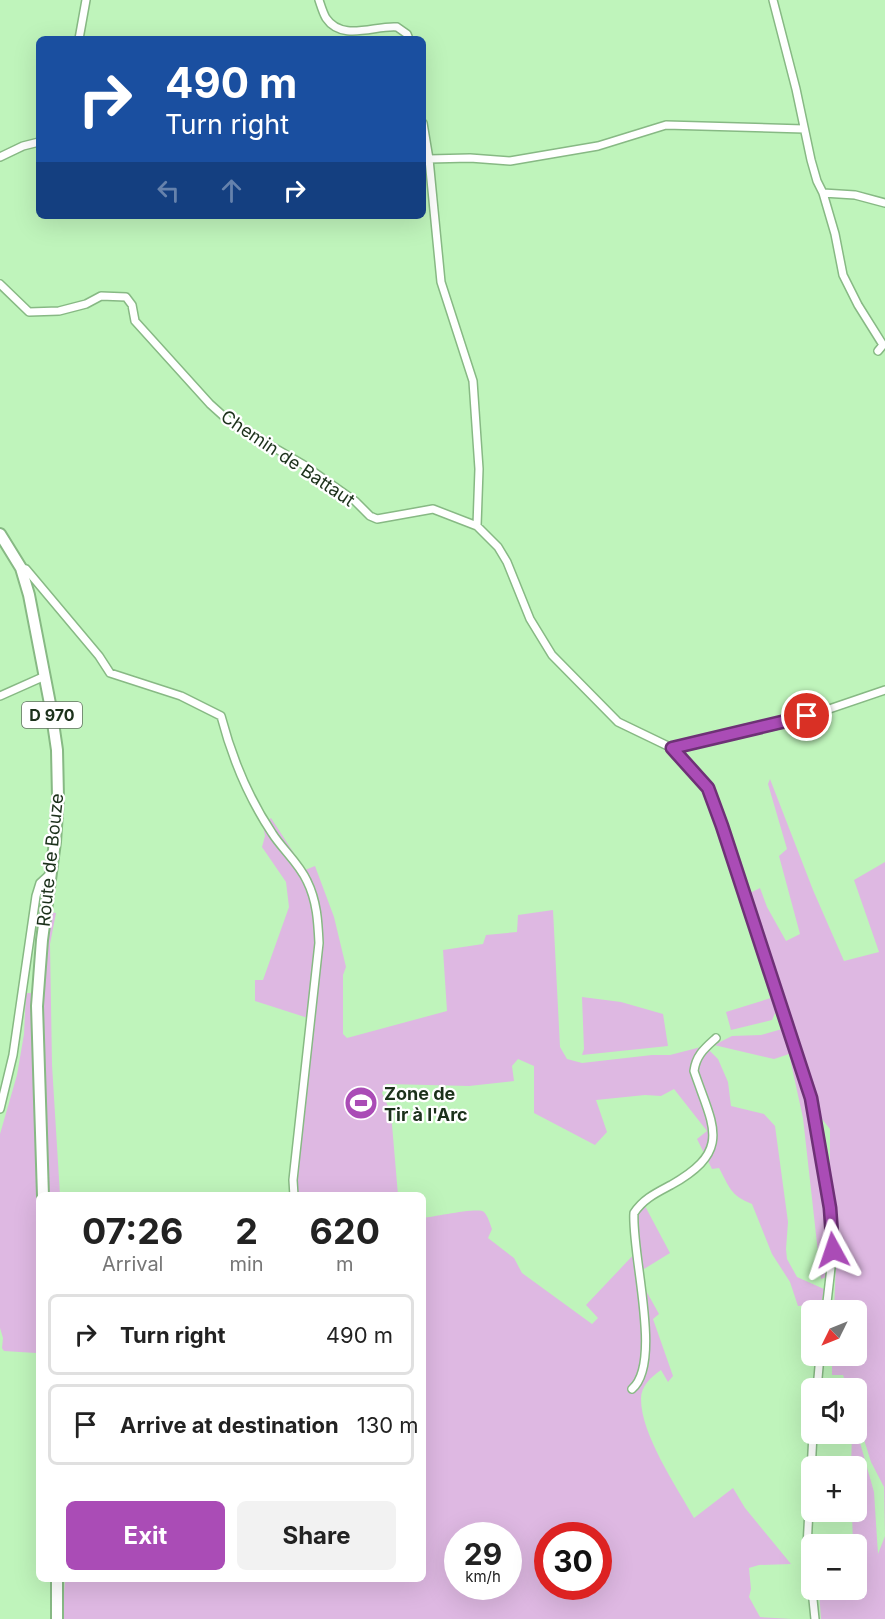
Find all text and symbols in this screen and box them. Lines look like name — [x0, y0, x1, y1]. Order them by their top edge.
text: 490 m — [165, 57, 297, 108]
icon: right — [66, 60, 144, 138]
text: Turn right — [165, 108, 289, 141]
icon: left — [152, 174, 185, 207]
icon: ahead — [215, 174, 248, 207]
icon: right — [278, 174, 311, 207]
street label: Chemin de Battaut — [217, 405, 359, 511]
pin — [781, 690, 832, 741]
icon: arrive — [790, 699, 823, 732]
road number: D 970 — [22, 702, 82, 728]
street label: Route de Bouze — [33, 792, 67, 928]
place label: Zone de Tir à l'Arc — [384, 1083, 468, 1125]
sports icon: Zone de Tir à l'Arc — [343, 1085, 379, 1121]
text: 07:26 — [82, 1209, 183, 1253]
text: 2 — [235, 1209, 258, 1253]
text: 620 — [310, 1209, 380, 1253]
position arrow — [801, 1218, 865, 1282]
text: Arrival — [102, 1252, 163, 1276]
text: min — [229, 1252, 264, 1276]
text: m — [336, 1252, 354, 1276]
north arrow — [801, 1300, 867, 1366]
map controls — [801, 1300, 867, 1600]
icon: right — [69, 1318, 102, 1351]
text: Turn right — [120, 1322, 226, 1348]
text: 490 m — [326, 1322, 393, 1348]
button: sound — [801, 1378, 867, 1444]
icon: arrive — [69, 1408, 102, 1441]
text: Arrive at destination — [120, 1412, 339, 1438]
text: 130 m — [357, 1412, 419, 1438]
button: + — [801, 1456, 867, 1522]
button: Exit — [66, 1501, 225, 1570]
button: Share — [237, 1501, 396, 1570]
speed limit sign: 30 — [534, 1522, 612, 1600]
button: − — [801, 1534, 867, 1600]
text: 29 — [464, 1536, 502, 1572]
text: km/h — [465, 1567, 501, 1586]

